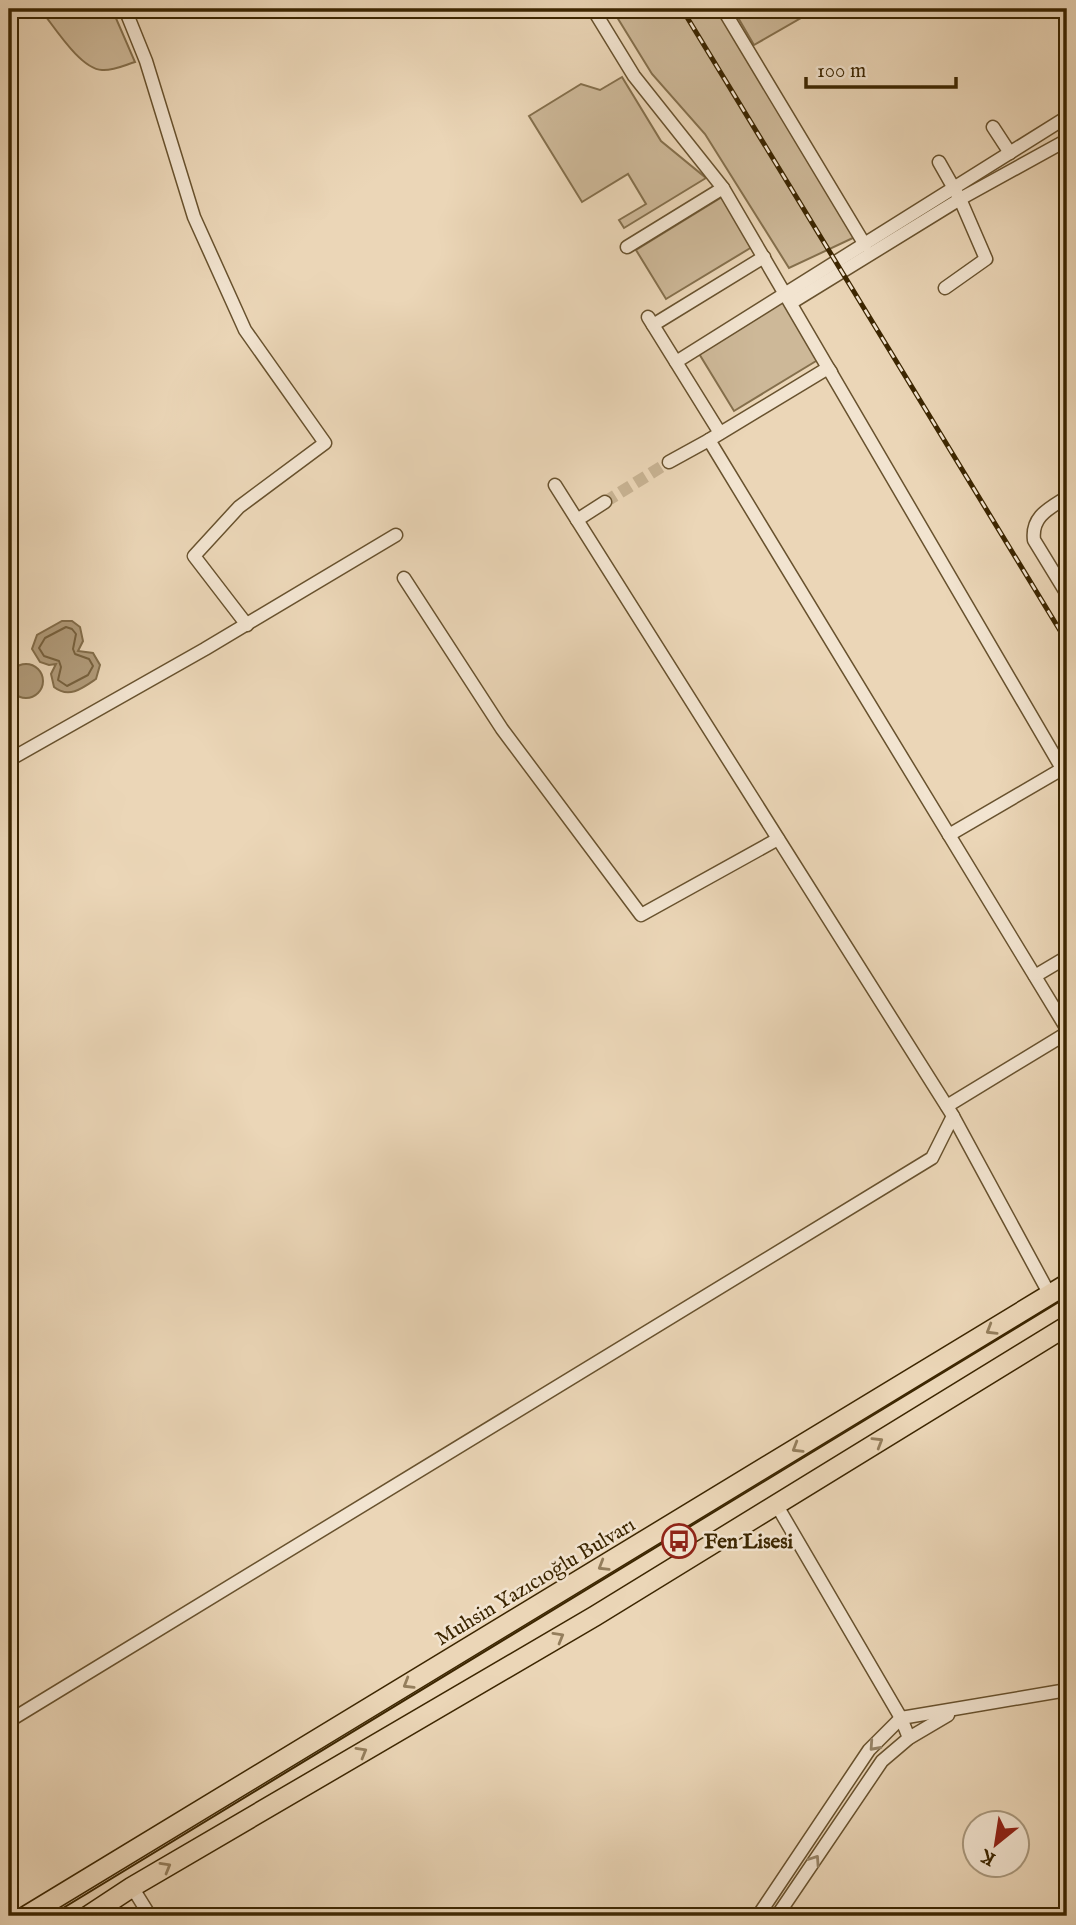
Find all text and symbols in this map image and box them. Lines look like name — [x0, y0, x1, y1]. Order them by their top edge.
scale bar — [806, 46, 957, 90]
text: 100 m — [817, 58, 866, 85]
one-way arrow — [986, 1322, 999, 1335]
one-way arrow — [871, 1437, 884, 1450]
one-way arrow — [792, 1440, 805, 1453]
street label: Muhsin Yazıcıoğlu Bulvarı — [431, 1512, 641, 1653]
bus stop icon: Fen Lisesi — [660, 1522, 698, 1560]
place label: Fen Lisesi — [704, 1529, 794, 1556]
one-way arrow — [597, 1558, 610, 1571]
one-way arrow — [551, 1632, 564, 1645]
one-way arrow — [403, 1676, 416, 1689]
one-way arrow — [870, 1738, 882, 1751]
one-way arrow — [355, 1747, 368, 1760]
north arrow — [960, 1810, 1030, 1880]
text: K — [975, 1843, 1000, 1871]
one-way arrow — [807, 1855, 819, 1868]
one-way arrow — [159, 1862, 172, 1875]

